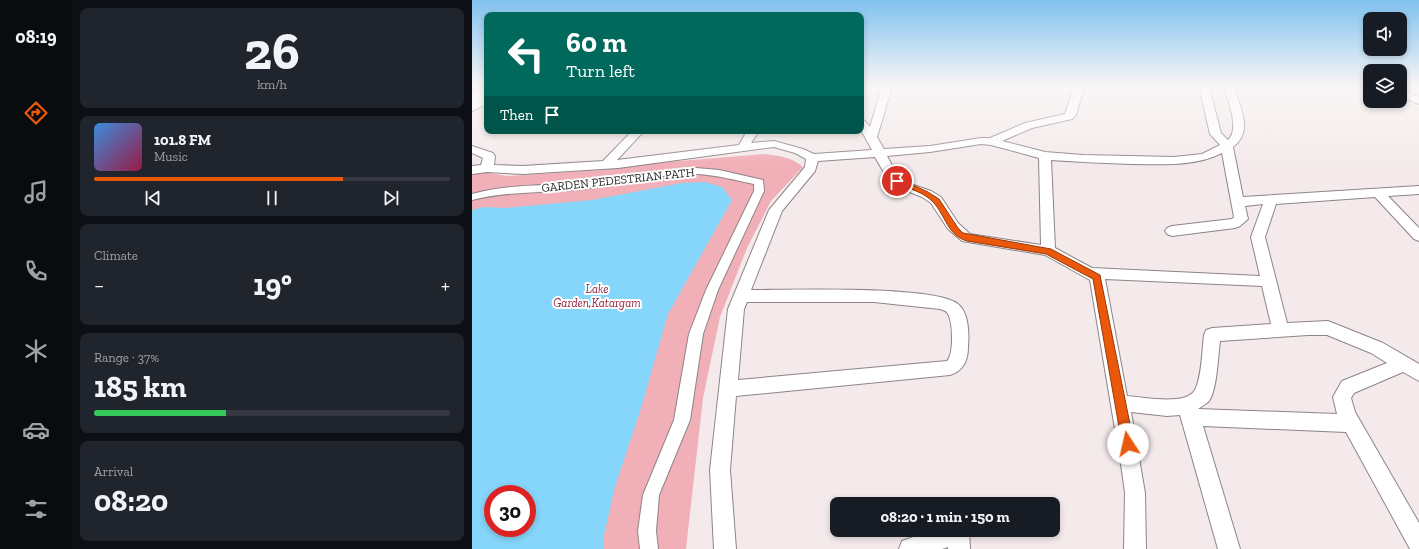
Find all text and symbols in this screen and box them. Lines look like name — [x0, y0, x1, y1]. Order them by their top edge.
map controls — [1363, 12, 1407, 108]
button: sound — [1363, 12, 1407, 56]
text: 26 — [244, 20, 300, 82]
text: 08:19 — [15, 26, 57, 48]
text: 60 m — [566, 26, 627, 59]
icon: left — [500, 28, 552, 80]
text: Turn left — [566, 60, 635, 82]
button: layers — [1363, 64, 1407, 108]
text: km/h — [257, 77, 287, 92]
icon: directions — [22, 99, 50, 127]
icon: arrive — [541, 104, 563, 126]
text: Then — [500, 106, 533, 124]
text: 101.8 FM — [154, 131, 211, 149]
text: Music — [154, 149, 188, 164]
pin — [880, 164, 914, 198]
street label: GARDEN PEDESTRIAN PATH — [541, 165, 695, 195]
icon: arrive — [886, 170, 908, 192]
icon: music — [22, 178, 50, 206]
icon: previous — [142, 187, 164, 209]
icon: pause — [261, 187, 283, 209]
icon: next — [380, 187, 402, 209]
text: Climate — [94, 248, 138, 263]
icon: phone — [22, 257, 50, 285]
text: 19° — [253, 267, 292, 303]
text: − — [94, 272, 104, 299]
text: + — [441, 272, 450, 299]
park label: Lake Garden,Katargam — [553, 282, 641, 310]
icon: climate — [22, 337, 50, 365]
text: Range · 37% — [94, 350, 159, 365]
text: 185 km — [94, 369, 186, 405]
icon: car — [22, 416, 50, 444]
position arrow — [1107, 423, 1149, 465]
text: Arrival — [94, 464, 133, 479]
text: 08:20 — [94, 483, 168, 519]
speed limit sign: 30 — [484, 485, 536, 537]
icon: filters — [22, 495, 50, 523]
text: 08:20 · 1 min · 150 m — [880, 508, 1010, 526]

